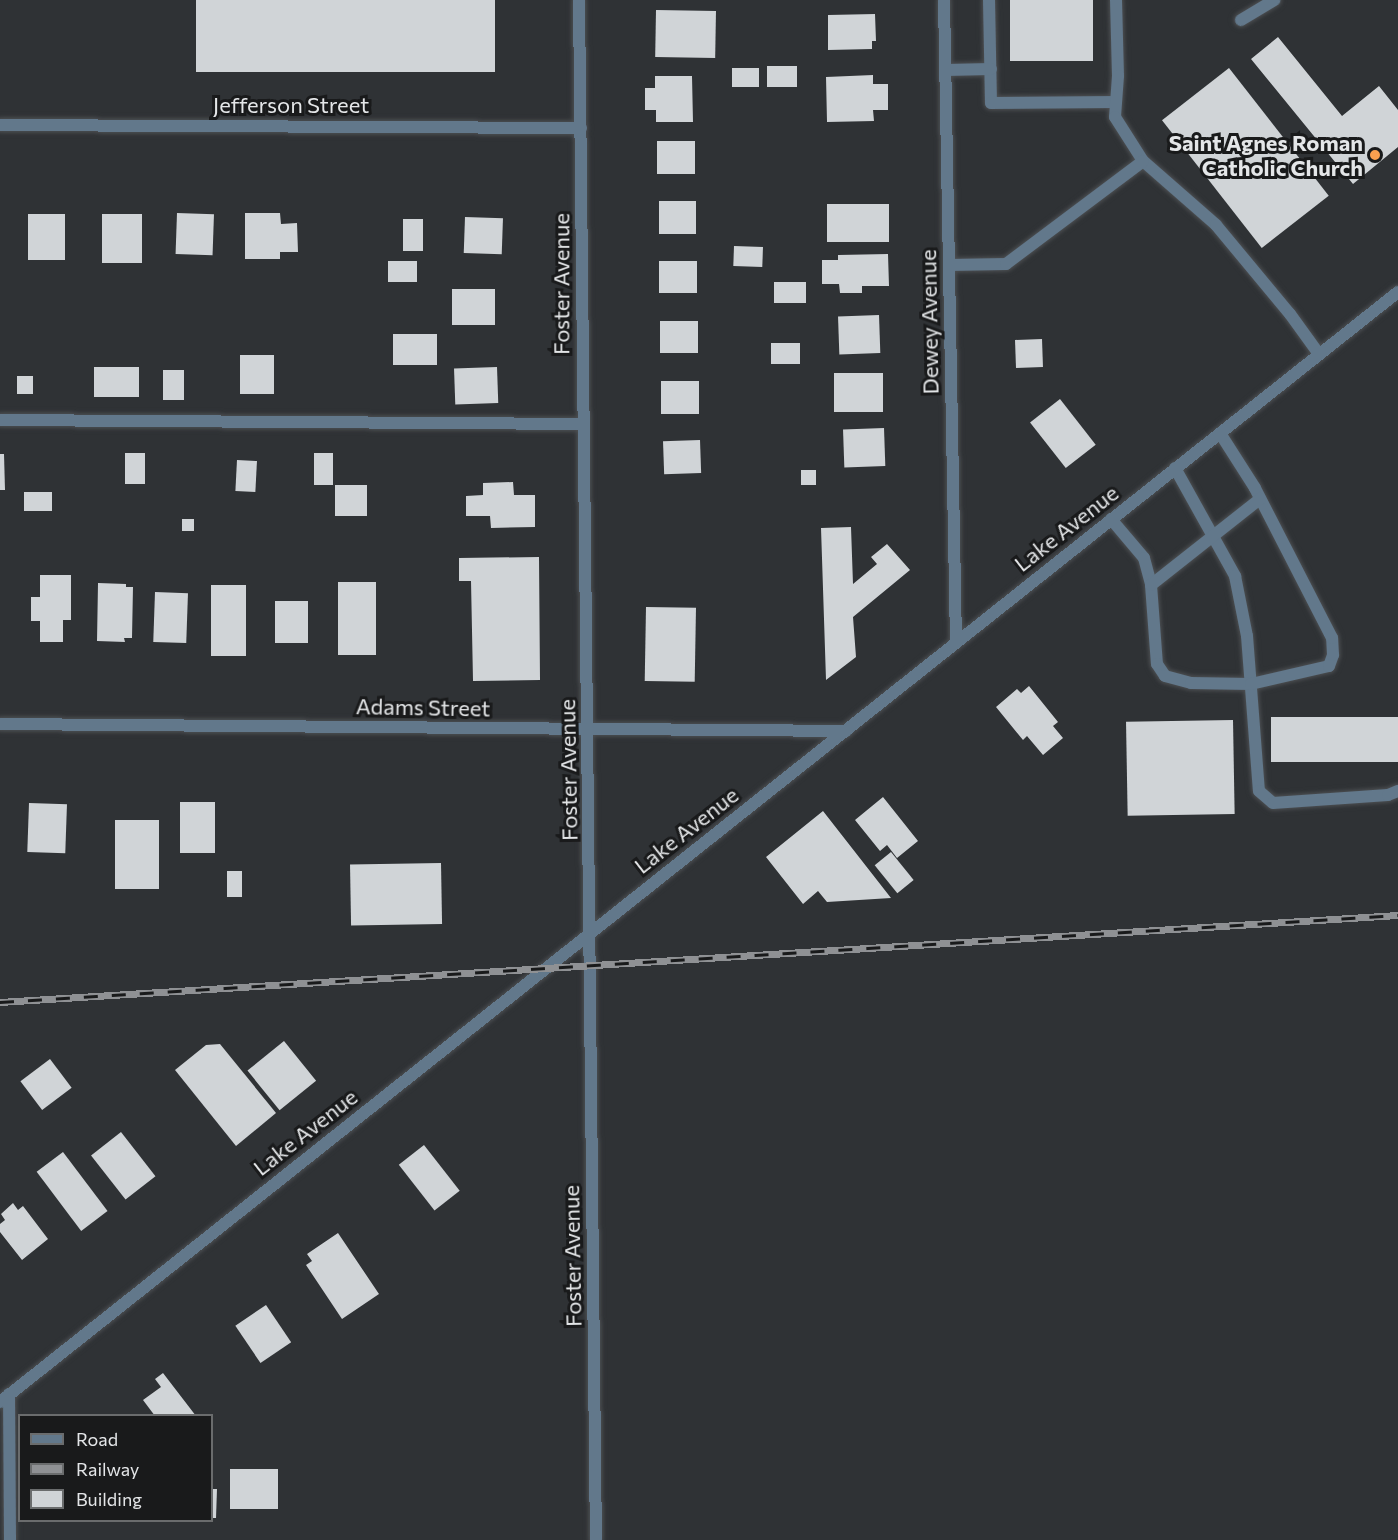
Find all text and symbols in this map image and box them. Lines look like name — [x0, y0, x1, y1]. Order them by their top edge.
street label: Jefferson Street — [213, 92, 369, 118]
place label: Saint Agnes Roman Catholic Church — [1169, 129, 1363, 180]
marker: Saint Agnes Roman Catholic Church — [1368, 148, 1382, 162]
street label: Foster Avenue — [548, 213, 574, 355]
street label: Dewey Avenue — [915, 249, 943, 395]
street label: Lake Avenue — [1009, 479, 1123, 577]
street label: Adams Street — [356, 693, 490, 721]
street label: Foster Avenue — [554, 699, 582, 841]
street label: Lake Avenue — [629, 781, 743, 879]
street label: Lake Avenue — [248, 1083, 362, 1181]
street label: Foster Avenue — [558, 1185, 586, 1327]
legend — [18, 1414, 213, 1522]
text: Road — [76, 1428, 118, 1450]
text: Railway — [76, 1458, 139, 1480]
text: Building — [76, 1488, 142, 1510]

